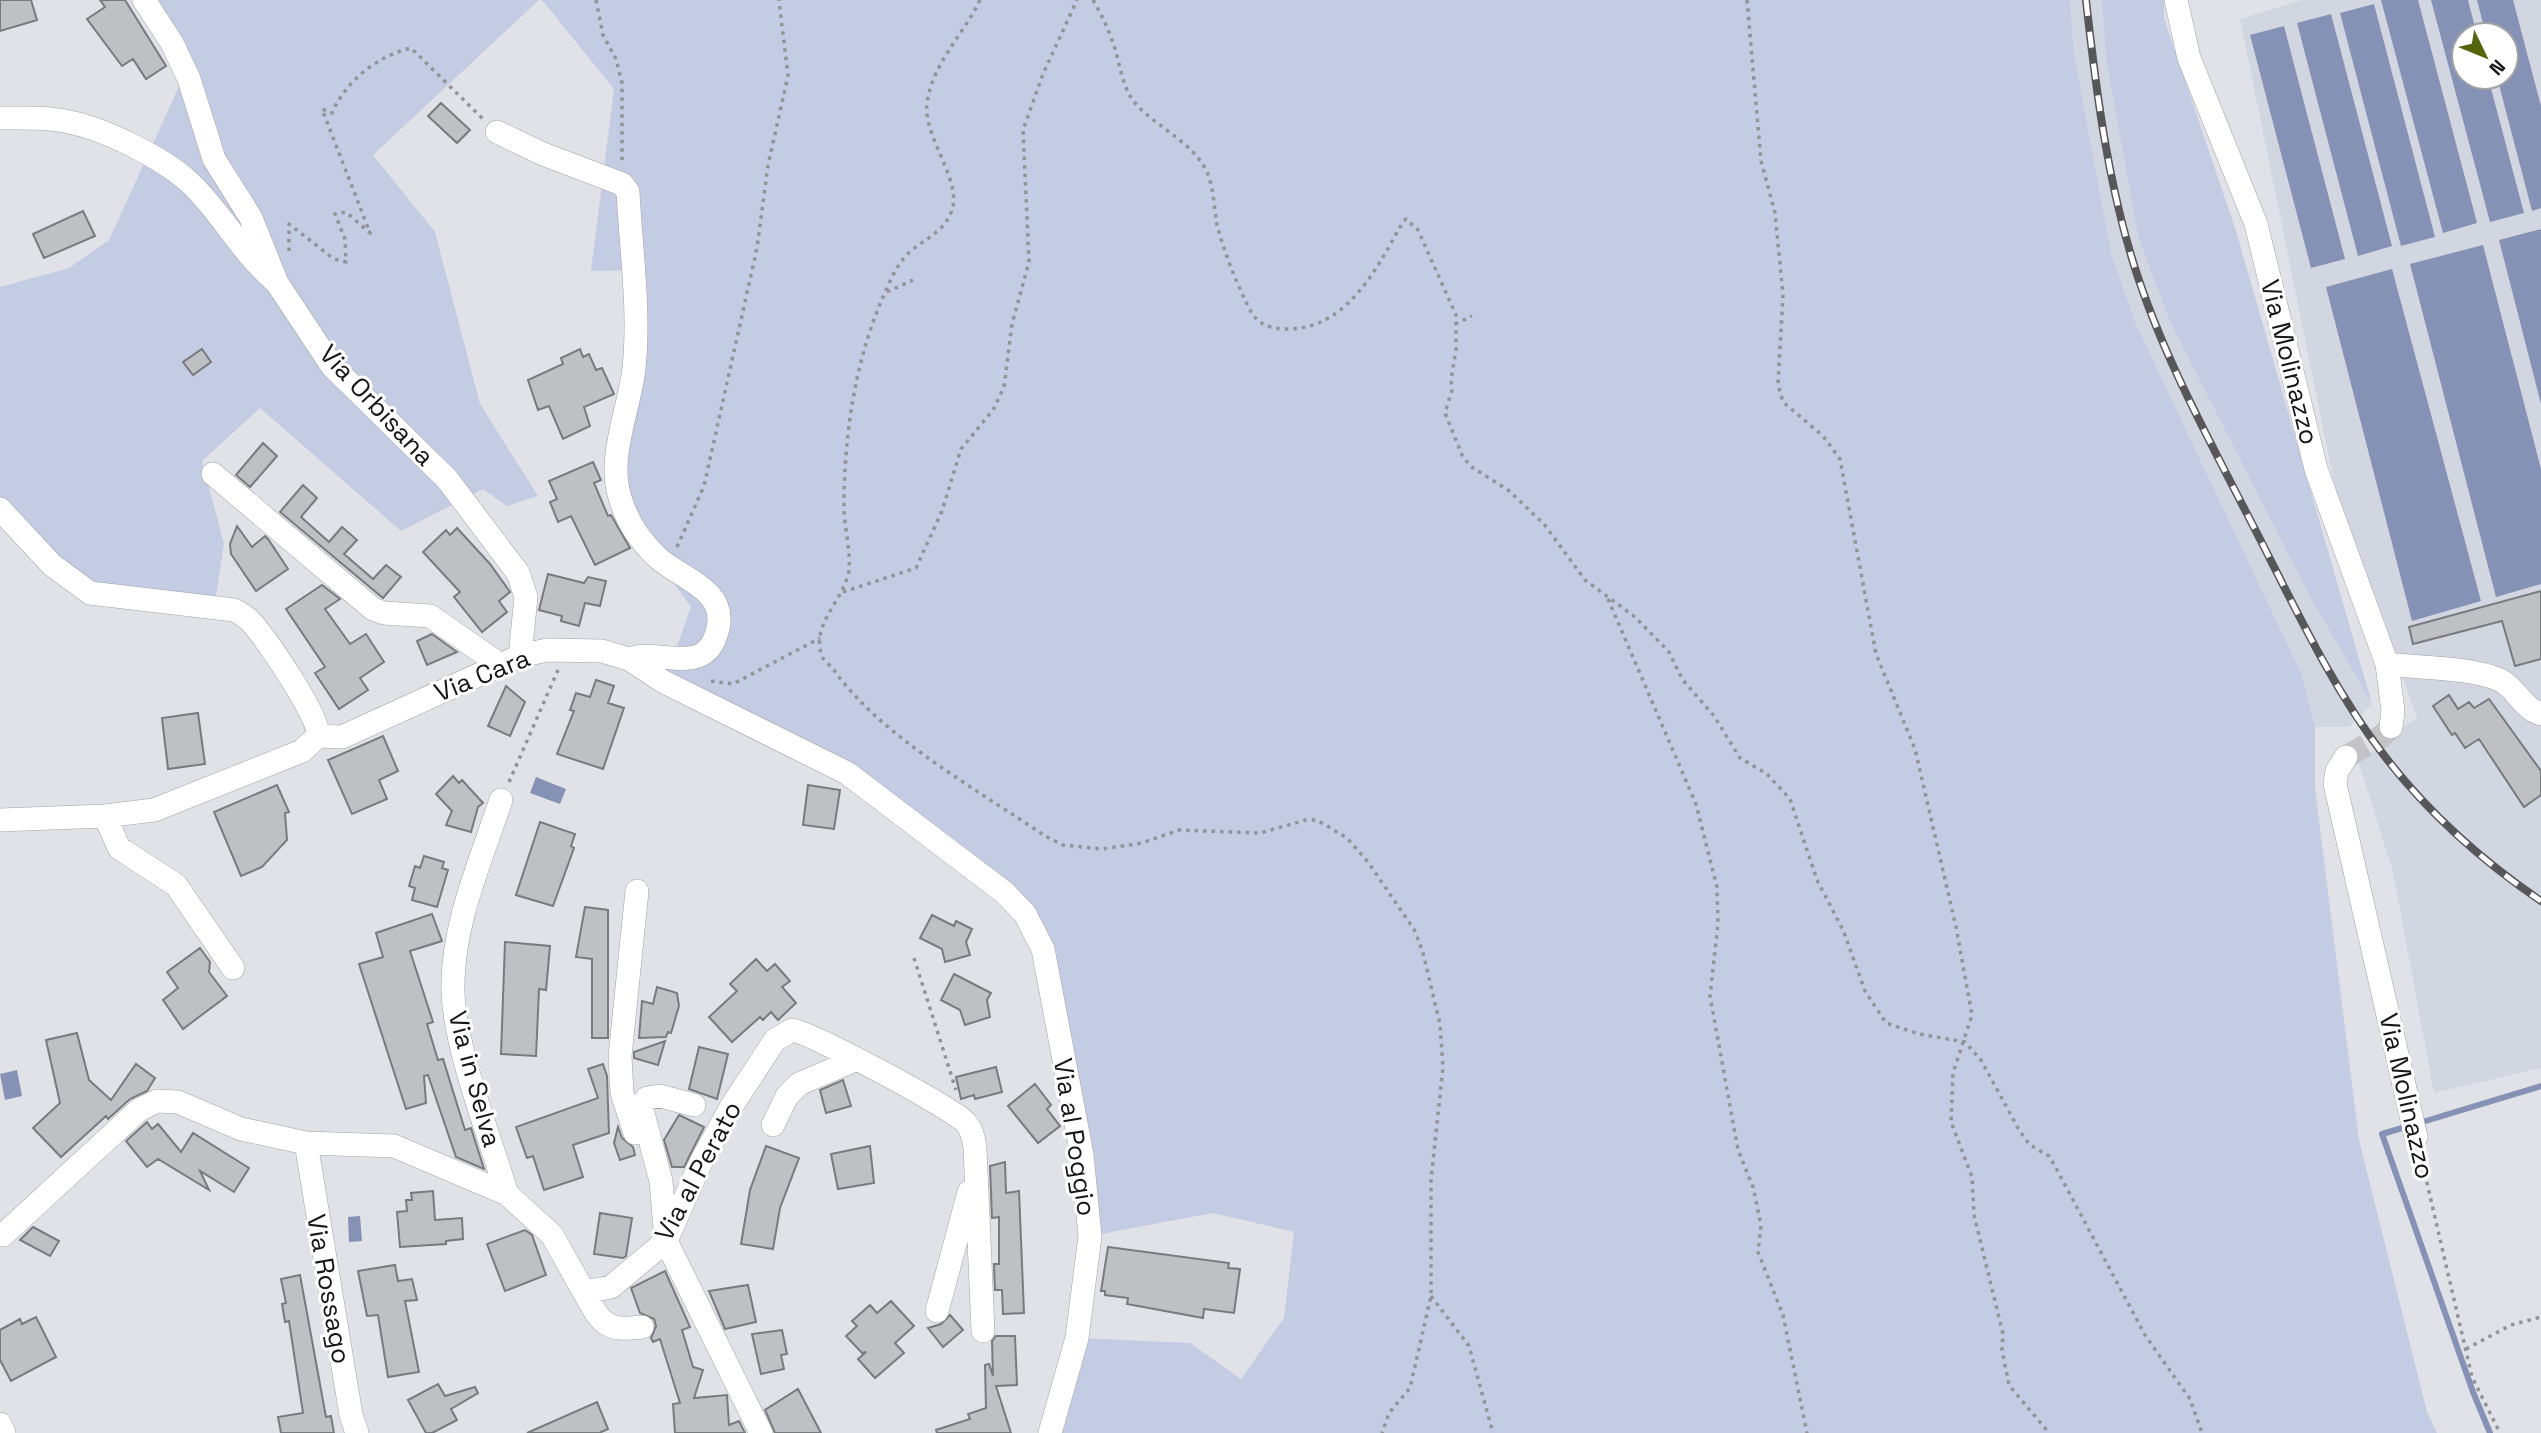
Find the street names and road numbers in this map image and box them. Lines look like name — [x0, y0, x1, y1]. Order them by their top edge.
street label: Via Molinazzo — [2253, 276, 2327, 448]
street label: Via Orbisana — [312, 337, 442, 473]
street label: Via Cara — [429, 640, 535, 710]
street label: Via in Selva — [441, 1007, 509, 1151]
street label: Via Molinazzo — [2371, 1010, 2443, 1182]
street label: Via al Poggio — [1046, 1056, 1104, 1218]
street label: Via al Perato — [647, 1095, 749, 1247]
street label: Via Rossago — [299, 1212, 359, 1366]

